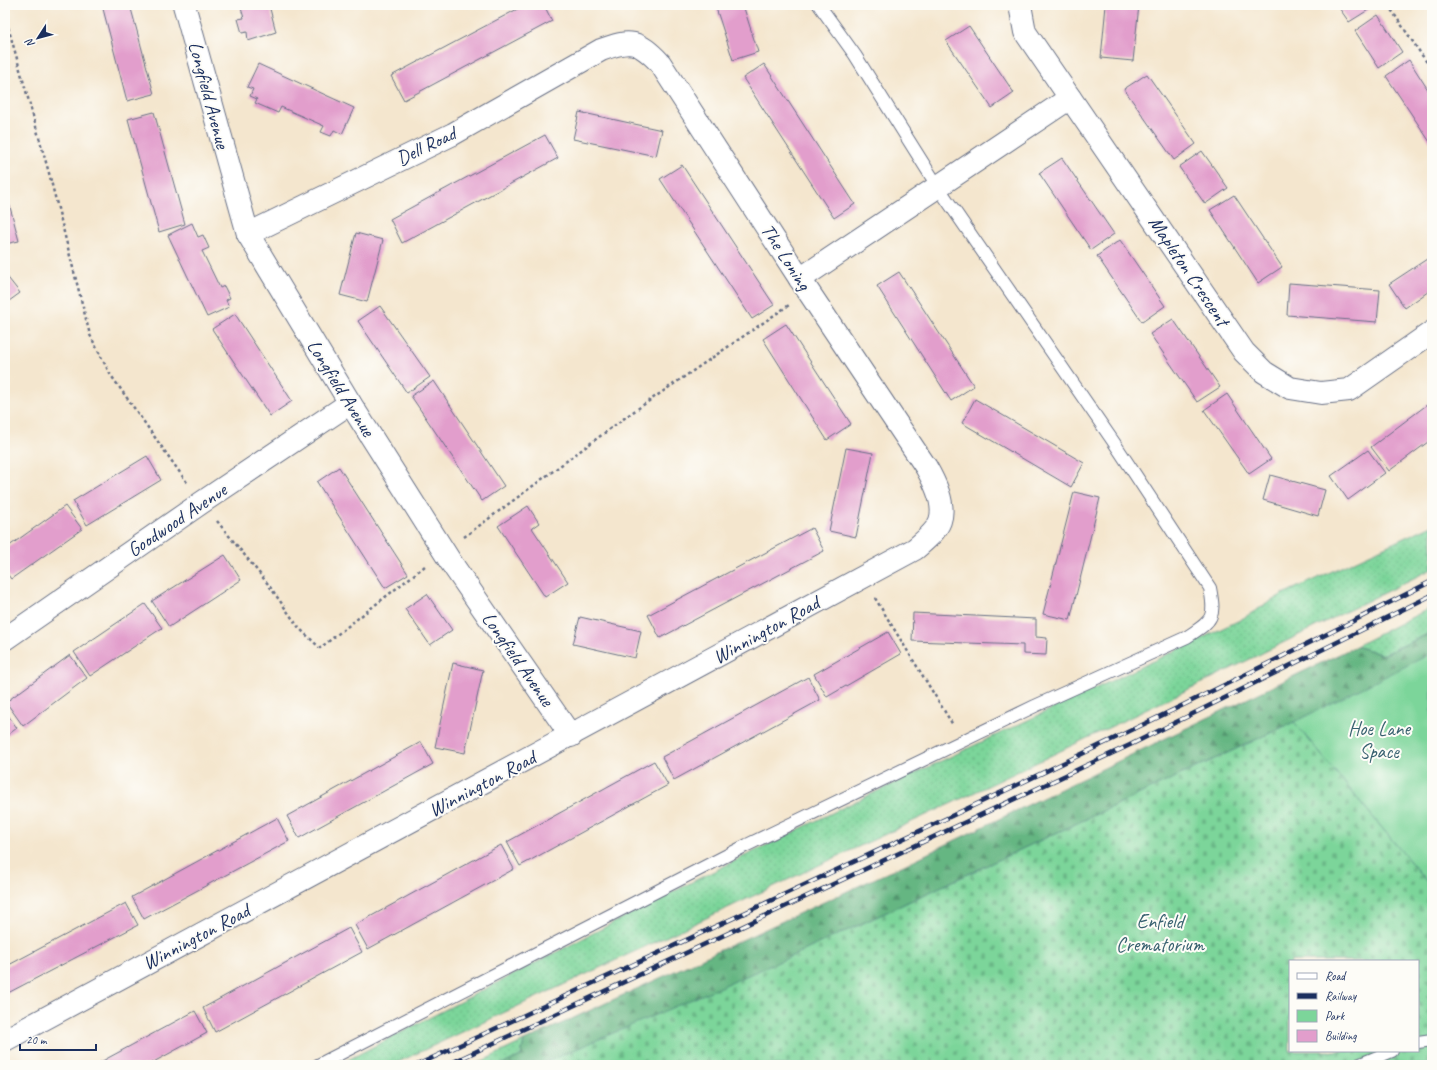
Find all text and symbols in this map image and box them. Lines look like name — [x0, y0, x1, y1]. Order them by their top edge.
north arrow — [18, 18, 58, 58]
text: N — [21, 35, 38, 51]
street label: Longfield Avenue — [183, 39, 236, 153]
street label: Dell Road — [392, 120, 463, 171]
street label: Mapleton Crescent — [1143, 211, 1237, 334]
street label: The Loning — [755, 219, 817, 296]
street label: Longfield Avenue — [301, 335, 381, 442]
street label: Goodwood Avenue — [122, 477, 233, 562]
street label: Winnington Road — [709, 589, 826, 669]
street label: Longfield Avenue — [476, 607, 561, 712]
park label: Hoe Lane Space — [1348, 716, 1411, 764]
street label: Winnington Road — [424, 744, 543, 823]
street label: Winnington Road — [138, 897, 257, 976]
park label: Enfield Crematorium — [1116, 909, 1206, 957]
legend — [1289, 960, 1419, 1052]
text: Road — [1325, 968, 1347, 984]
text: Railway — [1325, 988, 1357, 1004]
text: Park — [1325, 1008, 1346, 1024]
scale bar — [20, 1026, 96, 1052]
text: Building — [1325, 1028, 1357, 1044]
text: 20 m — [26, 1032, 48, 1048]

